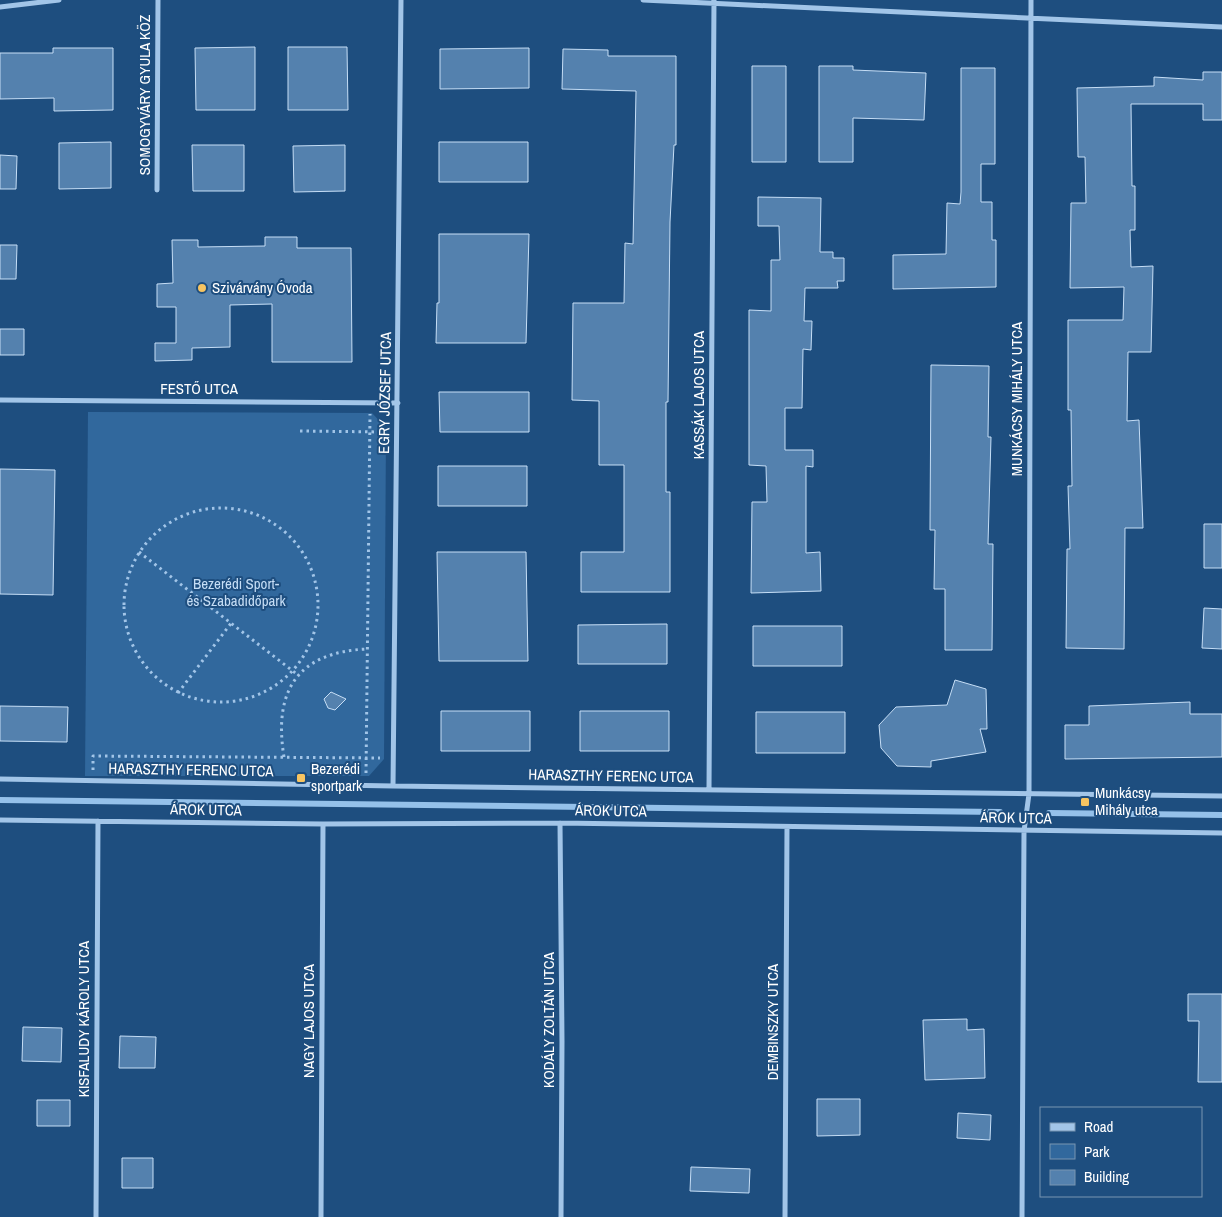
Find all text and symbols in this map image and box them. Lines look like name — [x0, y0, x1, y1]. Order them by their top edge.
street label: SOMOGYVÁRY GYULA KÖZ — [134, 14, 155, 175]
place label: Szivárvány Óvoda — [212, 277, 313, 298]
marker: Szivárvány Óvoda — [196, 282, 208, 294]
street label: MUNKÁCSY MIHÁLY UTCA — [1006, 321, 1027, 476]
street label: KASSÁK LAJOS UTCA — [688, 330, 709, 459]
street label: EGRY JÓZSEF UTCA — [373, 331, 396, 454]
street label: FESTŐ UTCA — [160, 378, 239, 399]
park label: Bezerédi Sport- és Szabadidőpark — [186, 573, 286, 611]
street label: HARASZTHY FERENC UTCA — [108, 758, 275, 781]
place label: Bezerédi sportpark — [311, 758, 363, 796]
street label: HARASZTHY FERENC UTCA — [528, 764, 695, 787]
marker: Bezerédi sportpark — [295, 772, 307, 784]
place label: Munkácsy Mihály utca — [1095, 782, 1158, 820]
marker: Munkácsy Mihály utca — [1079, 796, 1091, 808]
street label: ÁROK UTCA — [169, 798, 243, 821]
street label: ÁROK UTCA — [574, 799, 648, 822]
street label: ÁROK UTCA — [979, 806, 1053, 829]
street label: KISFALUDY KÁROLY UTCA — [73, 940, 94, 1097]
street label: KODÁLY ZOLTÁN UTCA — [538, 951, 559, 1088]
street label: NAGY LAJOS UTCA — [298, 963, 319, 1078]
street label: DEMBINSZKY UTCA — [762, 963, 783, 1080]
legend — [1040, 1107, 1202, 1197]
text: Road — [1084, 1116, 1113, 1137]
text: Park — [1084, 1141, 1110, 1162]
text: Building — [1084, 1166, 1129, 1187]

